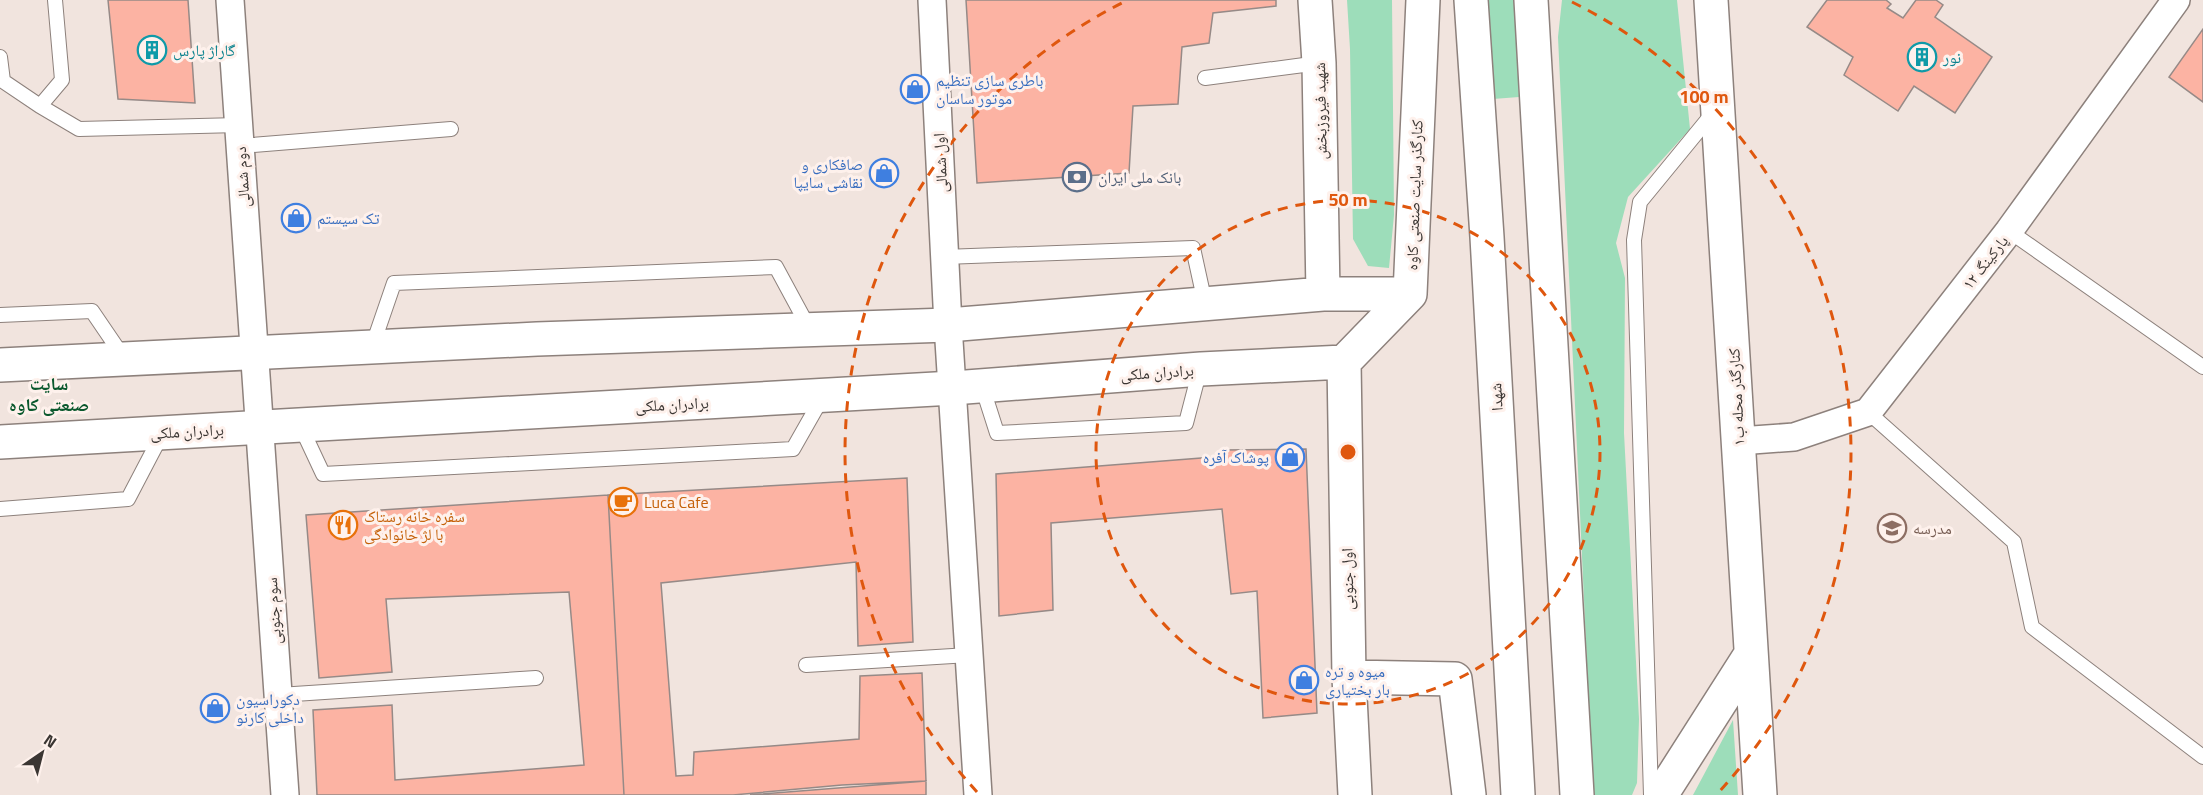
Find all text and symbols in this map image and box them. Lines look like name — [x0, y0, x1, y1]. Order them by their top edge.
building icon: گاراژ پارس — [136, 34, 168, 66]
place label: گاراژ پارس — [173, 38, 236, 62]
building icon: نور — [1906, 41, 1938, 73]
place label: نور — [1942, 45, 1961, 69]
street label: شهید فیروزبخش — [1307, 62, 1333, 160]
place label: باطری سازی تنظیم موتور ساسان — [936, 68, 1043, 110]
shop icon: باطری سازی تنظیم موتور ساسان — [899, 73, 931, 105]
text: 100 m — [1679, 83, 1729, 110]
street label: کنارگذر سایت صنعتی کاوه — [1399, 119, 1429, 271]
street label: اول شمالی — [926, 132, 954, 194]
street label: دوم شمالی — [228, 146, 256, 208]
place label: صافکاری و نقاشی سایپا — [793, 152, 863, 194]
shop icon: صافکاری و نقاشی سایپا — [868, 157, 900, 189]
bank icon: بانک ملی ایران — [1061, 161, 1093, 193]
place label: بانک ملی ایران — [1098, 165, 1181, 189]
text: 50 m — [1328, 186, 1368, 213]
shop icon: تک سیستم — [280, 202, 312, 234]
place label: تک سیستم — [317, 206, 380, 230]
street label: پارکینگ ۱۲ — [1956, 230, 2014, 294]
street label: کنارگذر محله ب۱ — [1721, 347, 1751, 446]
street label: برادران ملکی — [1119, 357, 1195, 387]
district label: سایت صنعتی کاوه — [9, 370, 89, 418]
street label: شهدا — [1483, 382, 1509, 412]
street label: برادران ملکی — [635, 390, 709, 418]
street label: برادران ملکی — [150, 417, 224, 445]
shop icon: پوشاک آفره — [1274, 441, 1306, 473]
centre of rings — [1338, 442, 1358, 462]
place label: پوشاک آفره — [1203, 445, 1269, 469]
cafe icon: Luca Cafe — [607, 486, 639, 518]
place label: Luca Cafe — [644, 490, 709, 514]
place label: سفره خانه رستاک با لژ خانوادگی — [364, 504, 465, 546]
restaurant icon: سفره خانه رستاک با لژ خانوادگی — [327, 509, 359, 541]
school or university icon: مدرسه — [1876, 512, 1908, 544]
place label: مدرسه — [1913, 516, 1952, 540]
street label: اول جنوبی — [1334, 548, 1360, 610]
street label: سوم جنوبی — [259, 577, 287, 645]
place label: میوه و تره بار بختیاری — [1325, 659, 1390, 701]
shop icon: میوه و تره بار بختیاری — [1288, 664, 1320, 696]
place label: دکوراسیون داخلی کارنو — [236, 687, 304, 729]
shop icon: دکوراسیون داخلی کارنو — [199, 692, 231, 724]
north arrow — [12, 723, 72, 783]
text: N — [39, 728, 62, 754]

